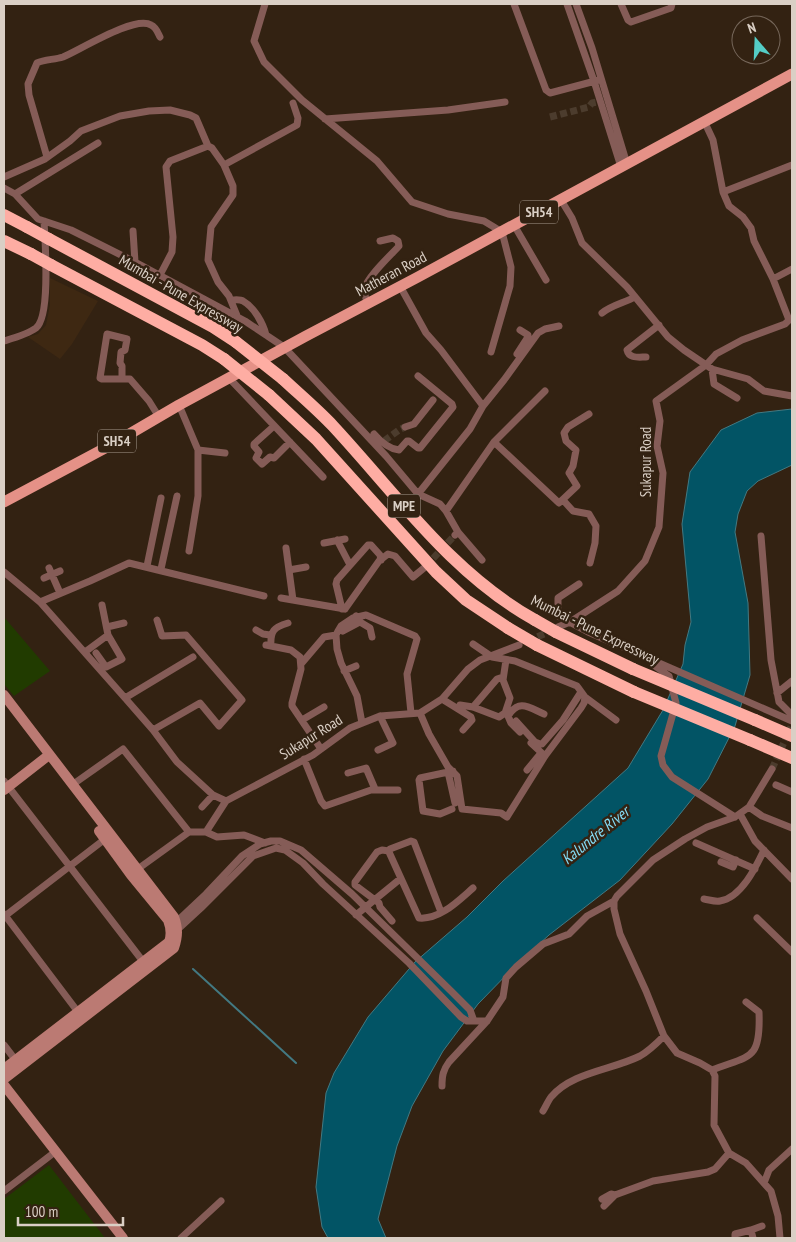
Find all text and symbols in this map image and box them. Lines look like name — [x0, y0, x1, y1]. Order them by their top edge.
north arrow — [731, 15, 781, 65]
text: N — [745, 18, 758, 37]
road number: SH54 — [520, 200, 558, 223]
street label: Matheran Road — [352, 247, 430, 300]
street label: Mumbai - Pune Expressway — [116, 250, 247, 337]
street label: Sukapur Road — [636, 427, 655, 497]
road number: SH54 — [98, 430, 136, 452]
road number: MPE — [388, 494, 420, 518]
street label: Mumbai - Pune Expressway — [528, 590, 663, 669]
street label: Sukapur Road — [276, 710, 346, 763]
water label: Kalundre River — [557, 800, 635, 868]
scale bar — [18, 1194, 122, 1226]
text: 100 m — [25, 1202, 58, 1221]

